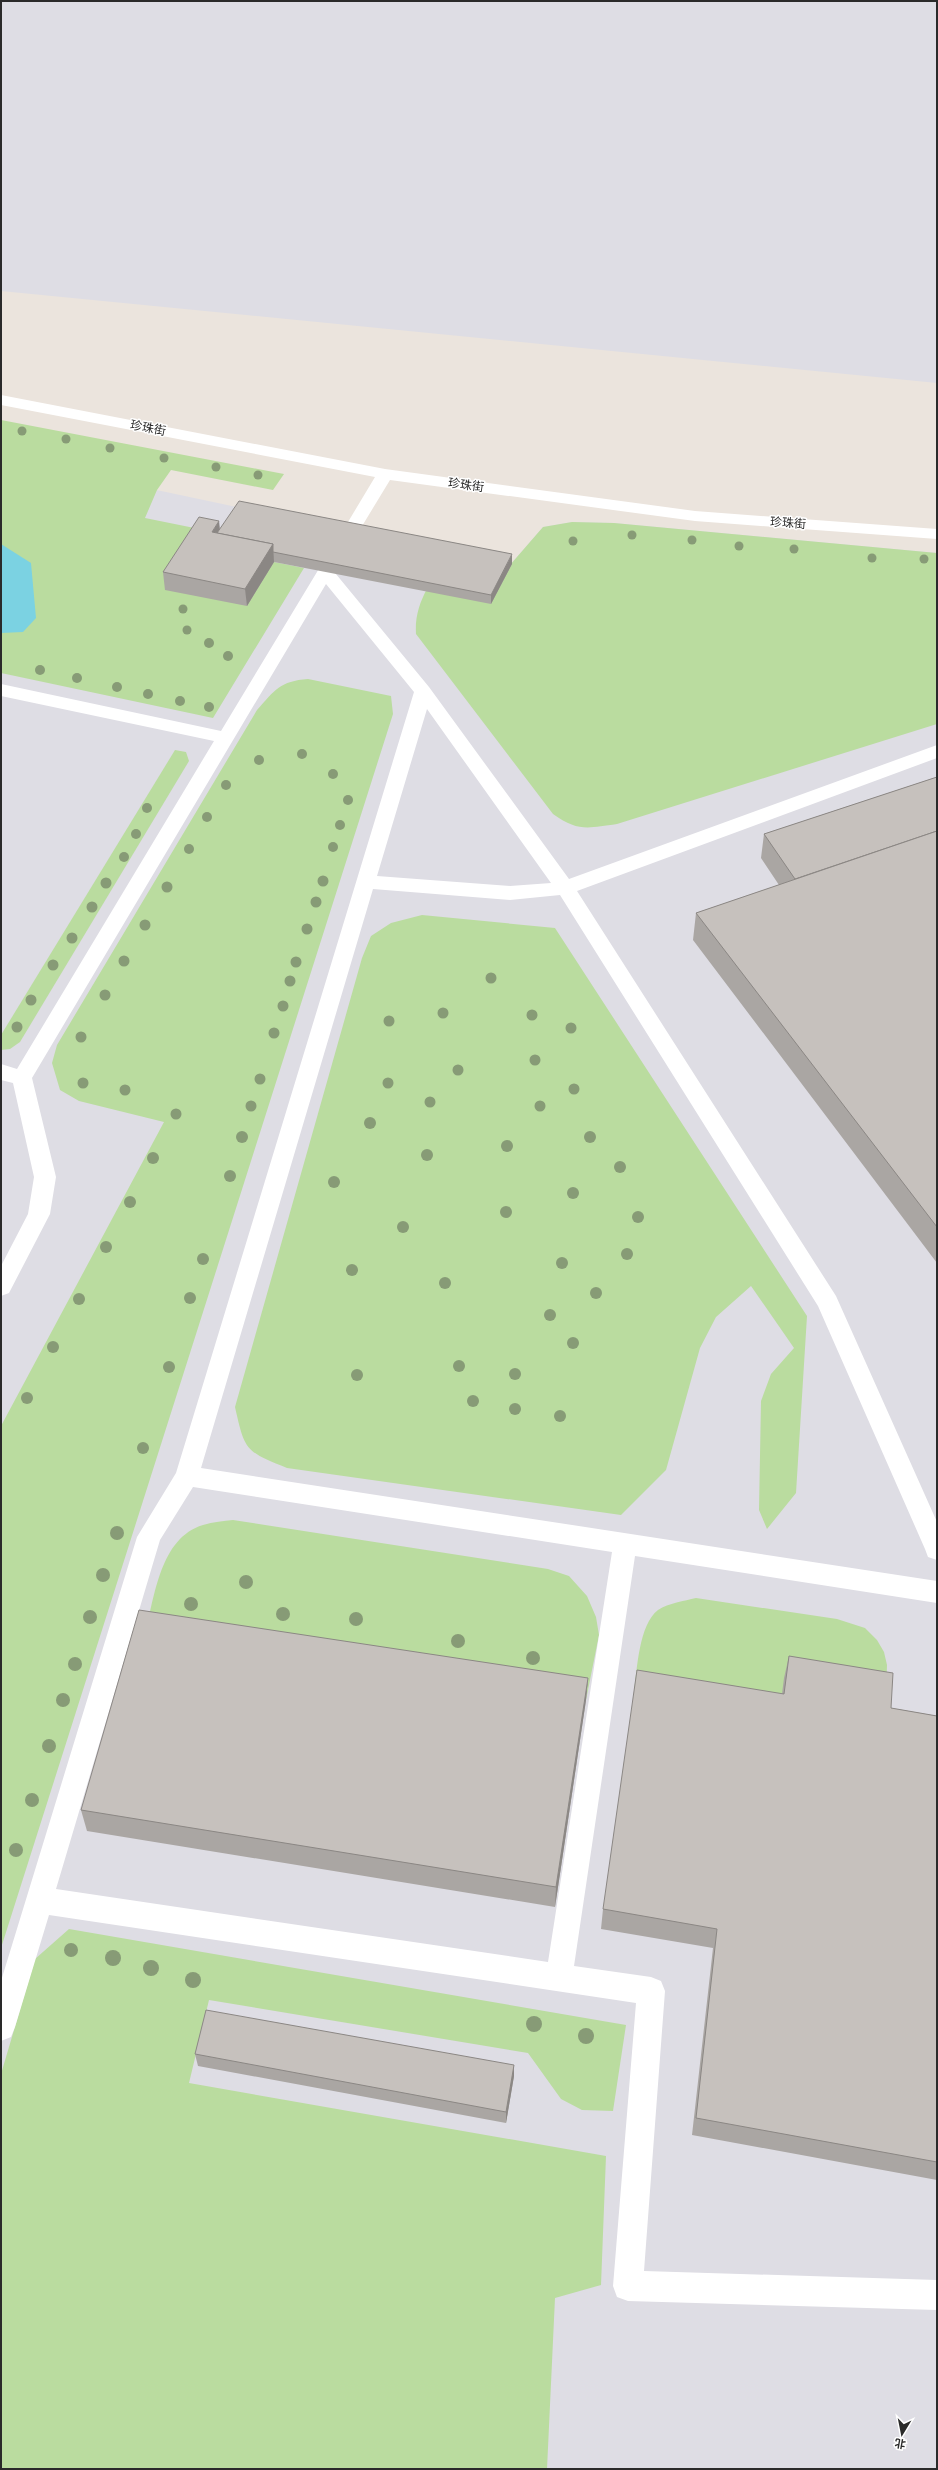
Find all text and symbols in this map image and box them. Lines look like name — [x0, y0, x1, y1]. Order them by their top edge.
street label: 珍珠街 — [129, 418, 167, 438]
street label: 珍珠街 — [447, 476, 485, 494]
street label: 珍珠街 — [770, 515, 806, 531]
north arrow — [882, 2414, 922, 2454]
text: 北 — [894, 2437, 907, 2451]

